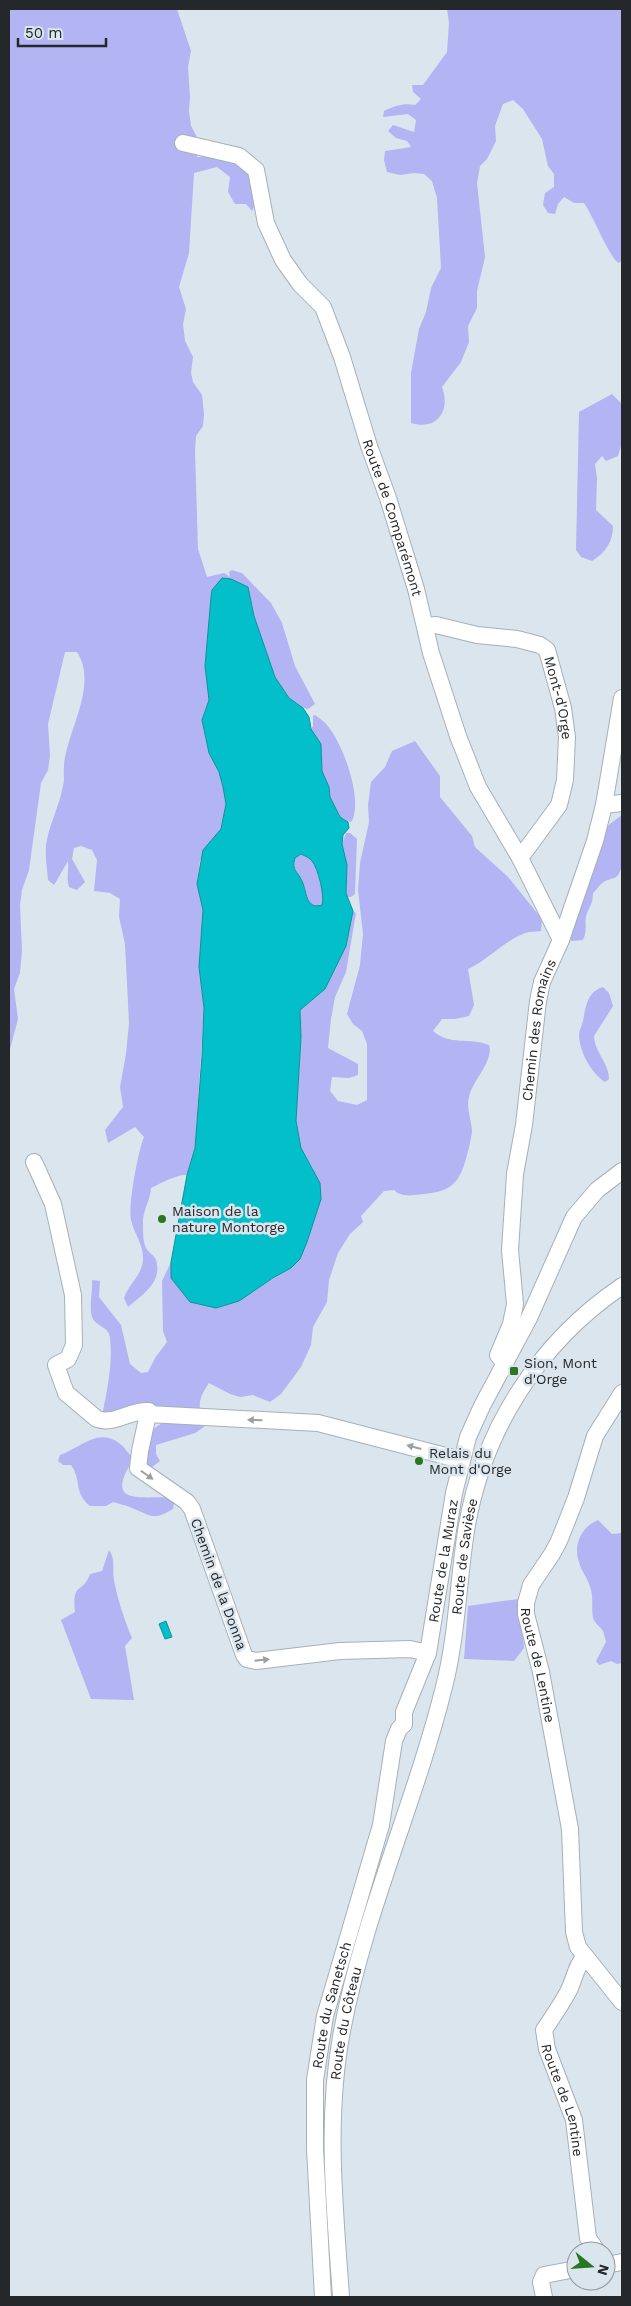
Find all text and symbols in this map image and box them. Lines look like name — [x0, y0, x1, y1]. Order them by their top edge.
scale bar — [18, 15, 105, 47]
text: 50 m — [25, 24, 62, 42]
street label: Route de Comparémont — [359, 437, 425, 598]
street label: Mont-d'Orge — [541, 654, 575, 740]
street label: Chemin des Romains — [519, 956, 559, 1102]
place label: Maison de la nature Montorge — [172, 1203, 285, 1235]
marker: Maison de la nature Montorge — [156, 1213, 168, 1225]
place label: Sion, Mont d'Orge — [524, 1355, 597, 1387]
marker: Sion, Mont d'Orge — [508, 1365, 520, 1377]
one-way arrow — [247, 1415, 263, 1423]
one-way arrow — [407, 1443, 422, 1451]
place label: Relais du Mont d'Orge — [429, 1445, 512, 1477]
marker: Relais du Mont d'Orge — [413, 1455, 425, 1467]
one-way arrow — [140, 1470, 154, 1480]
street label: Route de Savièse — [448, 1496, 480, 1616]
street label: Route de la Muraz — [425, 1498, 461, 1624]
street label: Chemin de la Donna — [188, 1516, 250, 1652]
street label: Route de Lentine — [518, 1607, 558, 1724]
one-way arrow — [255, 1656, 271, 1664]
street label: Route du Sanetsch — [309, 1940, 354, 2070]
street label: Route du Côteau — [327, 1965, 365, 2081]
street label: Route de Lentine — [538, 2043, 586, 2157]
north arrow — [566, 2241, 616, 2291]
text: N — [594, 2263, 613, 2277]

